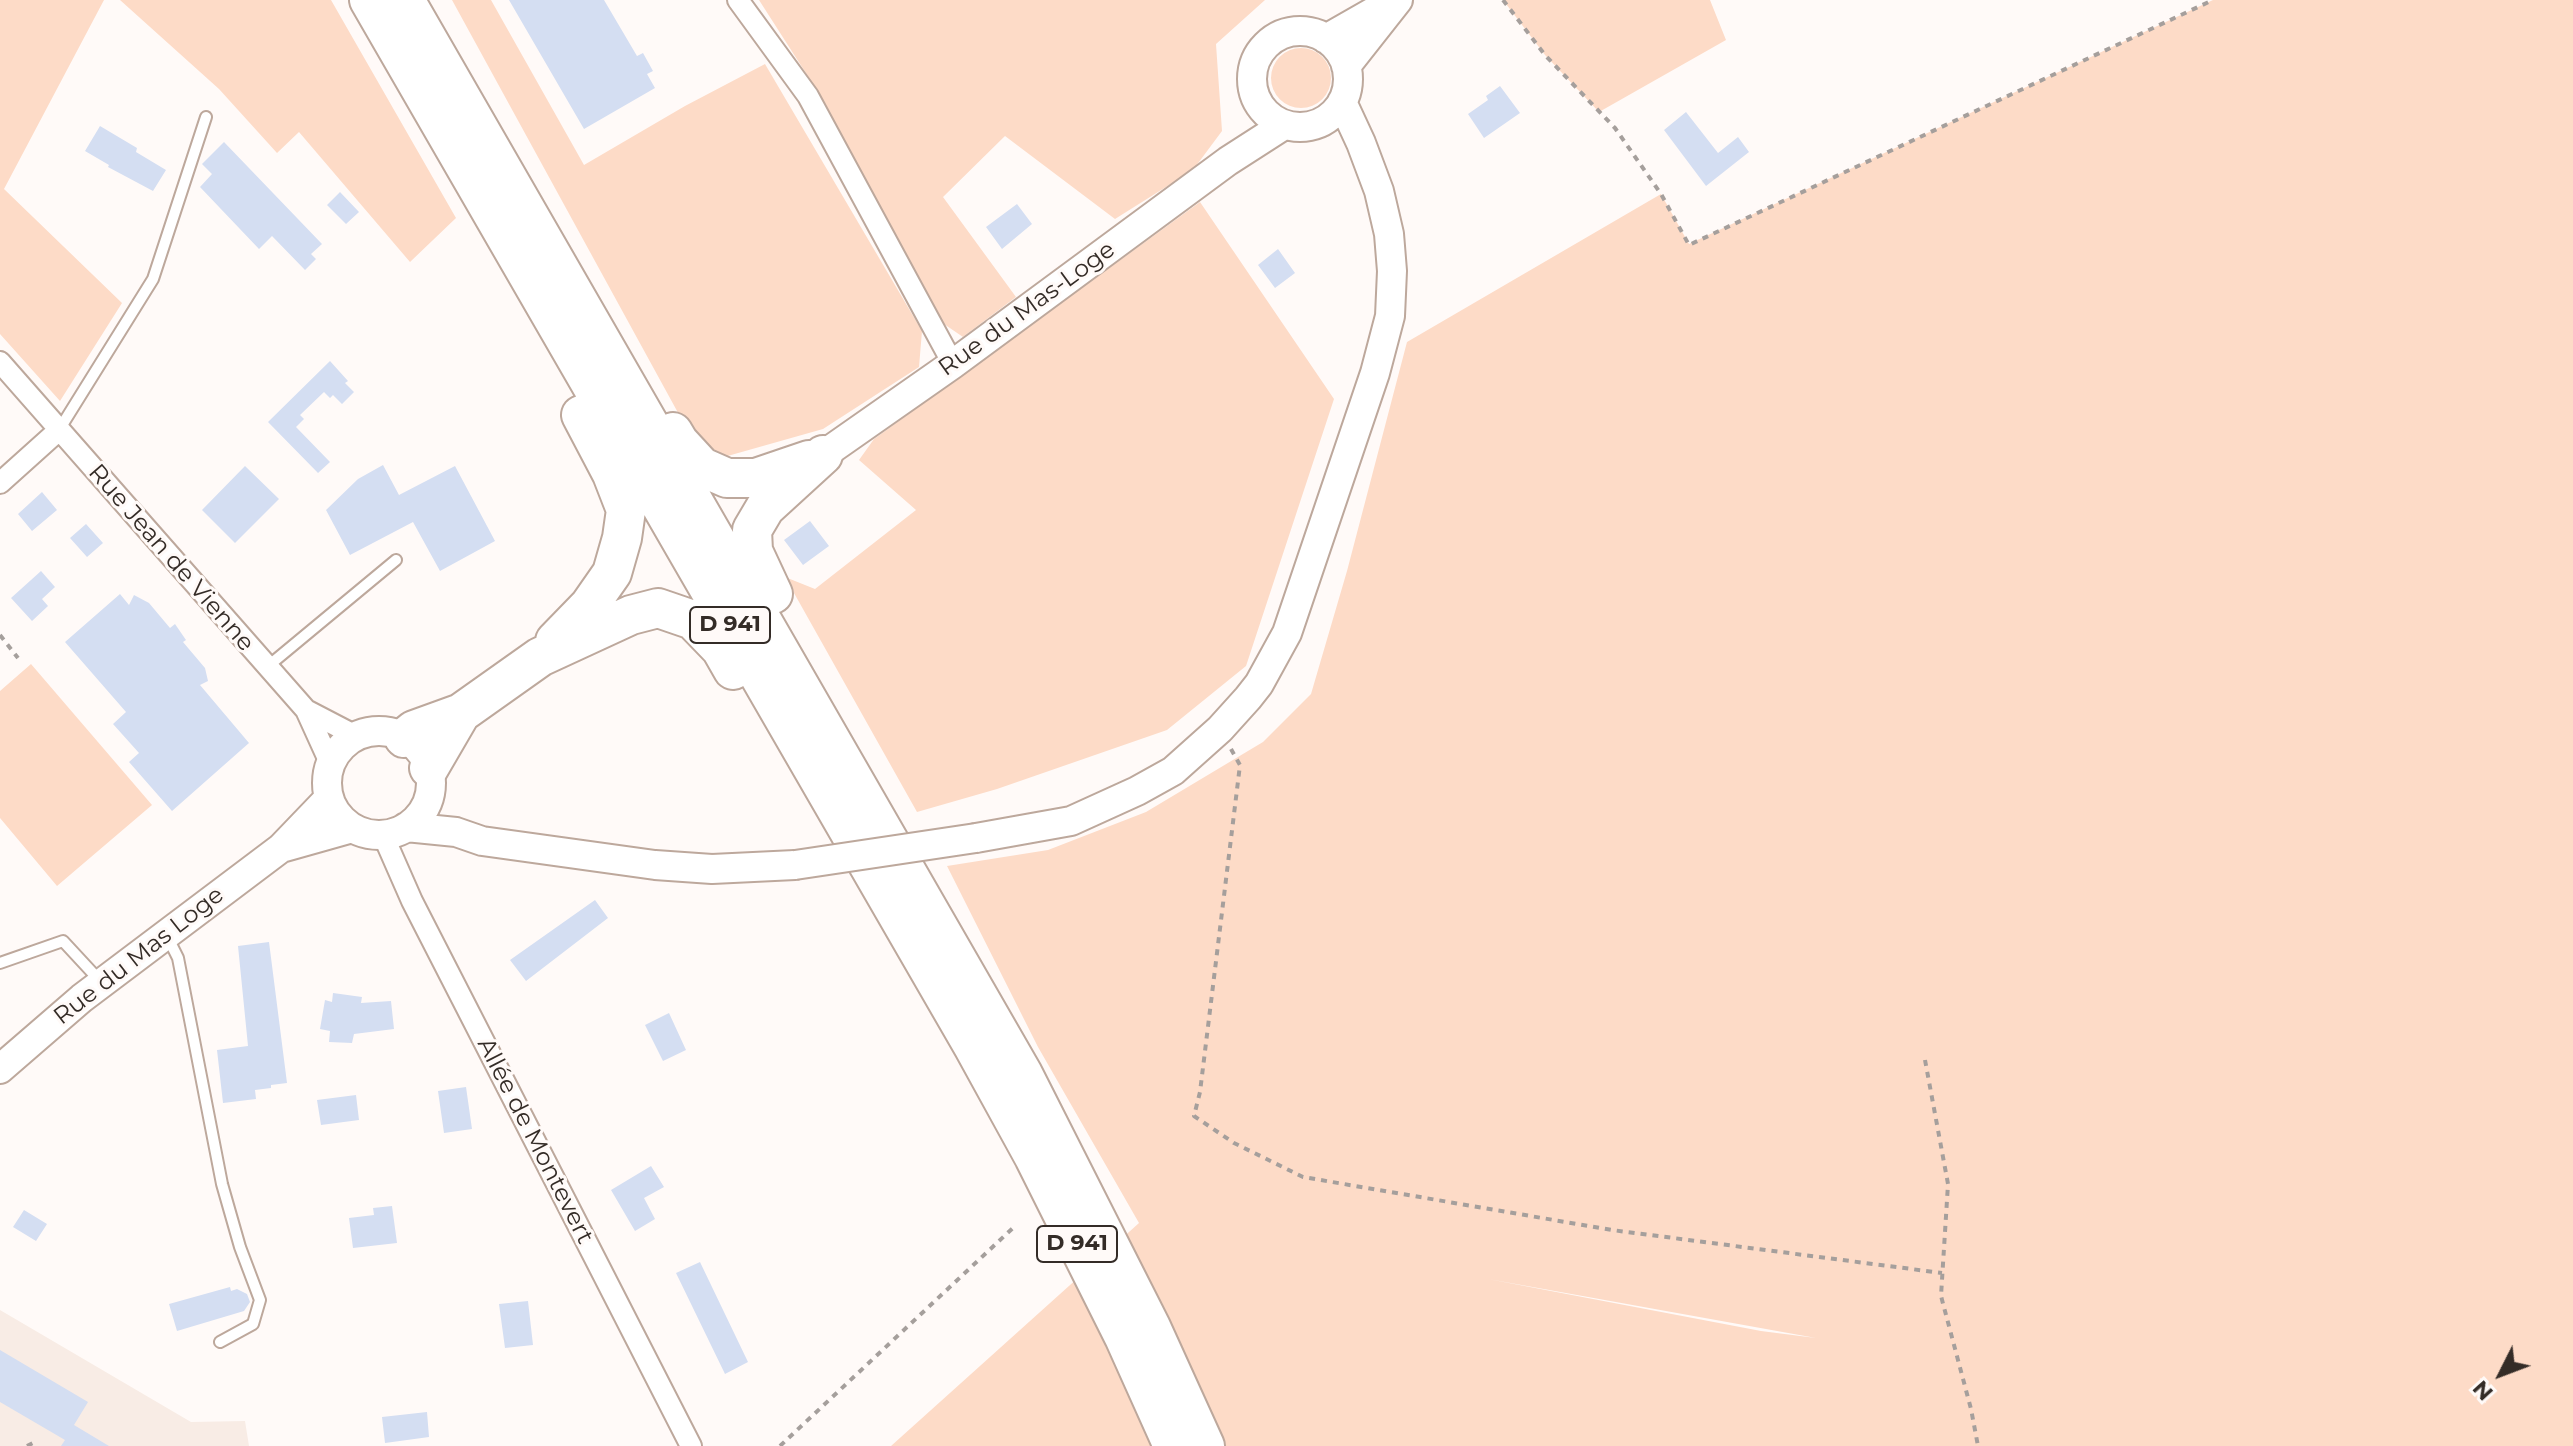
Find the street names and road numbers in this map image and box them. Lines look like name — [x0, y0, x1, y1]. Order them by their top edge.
street label: Rue du Mas-Loge — [933, 235, 1121, 383]
street label: Rue Jean de Vienne — [82, 459, 260, 657]
road number: D 941 — [690, 607, 770, 643]
street label: Rue du Mas Loge — [48, 881, 230, 1031]
street label: Allée de Montevert — [471, 1033, 599, 1249]
road number: D 941 — [1037, 1226, 1117, 1262]

